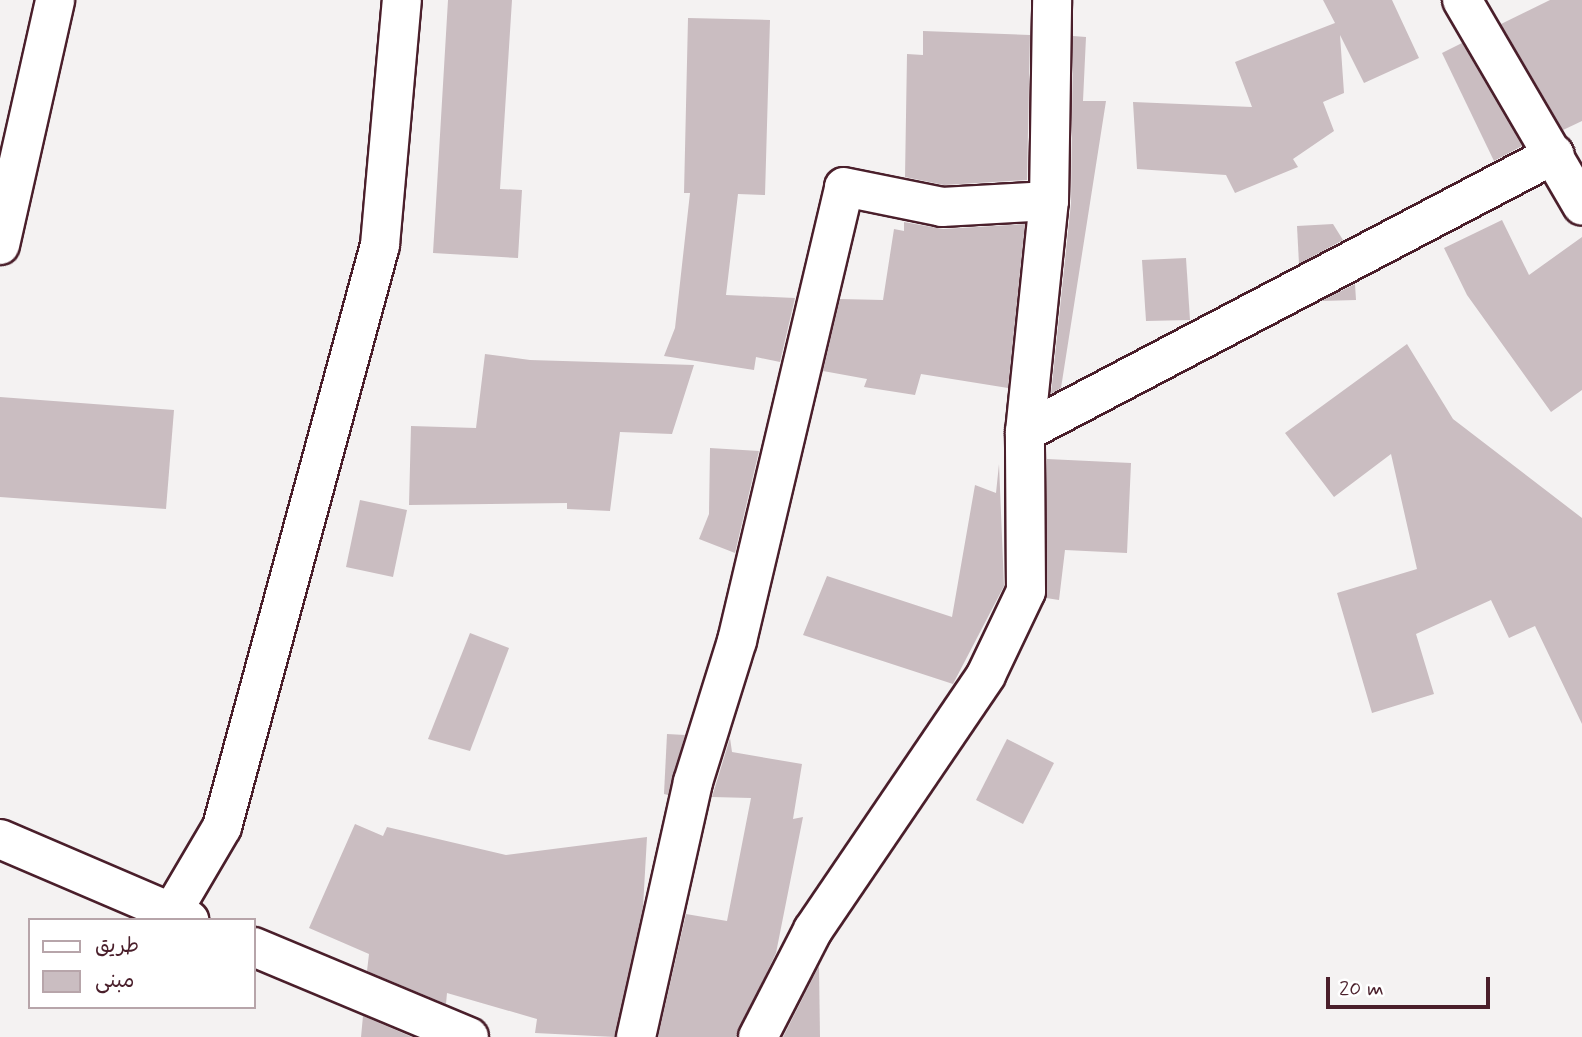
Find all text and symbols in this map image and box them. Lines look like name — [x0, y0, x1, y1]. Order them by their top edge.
legend — [28, 918, 256, 1009]
text: طريق — [95, 932, 139, 960]
scale bar — [1330, 964, 1494, 1008]
text: مبنى — [95, 967, 134, 995]
text: 20 m — [1339, 975, 1384, 1003]

